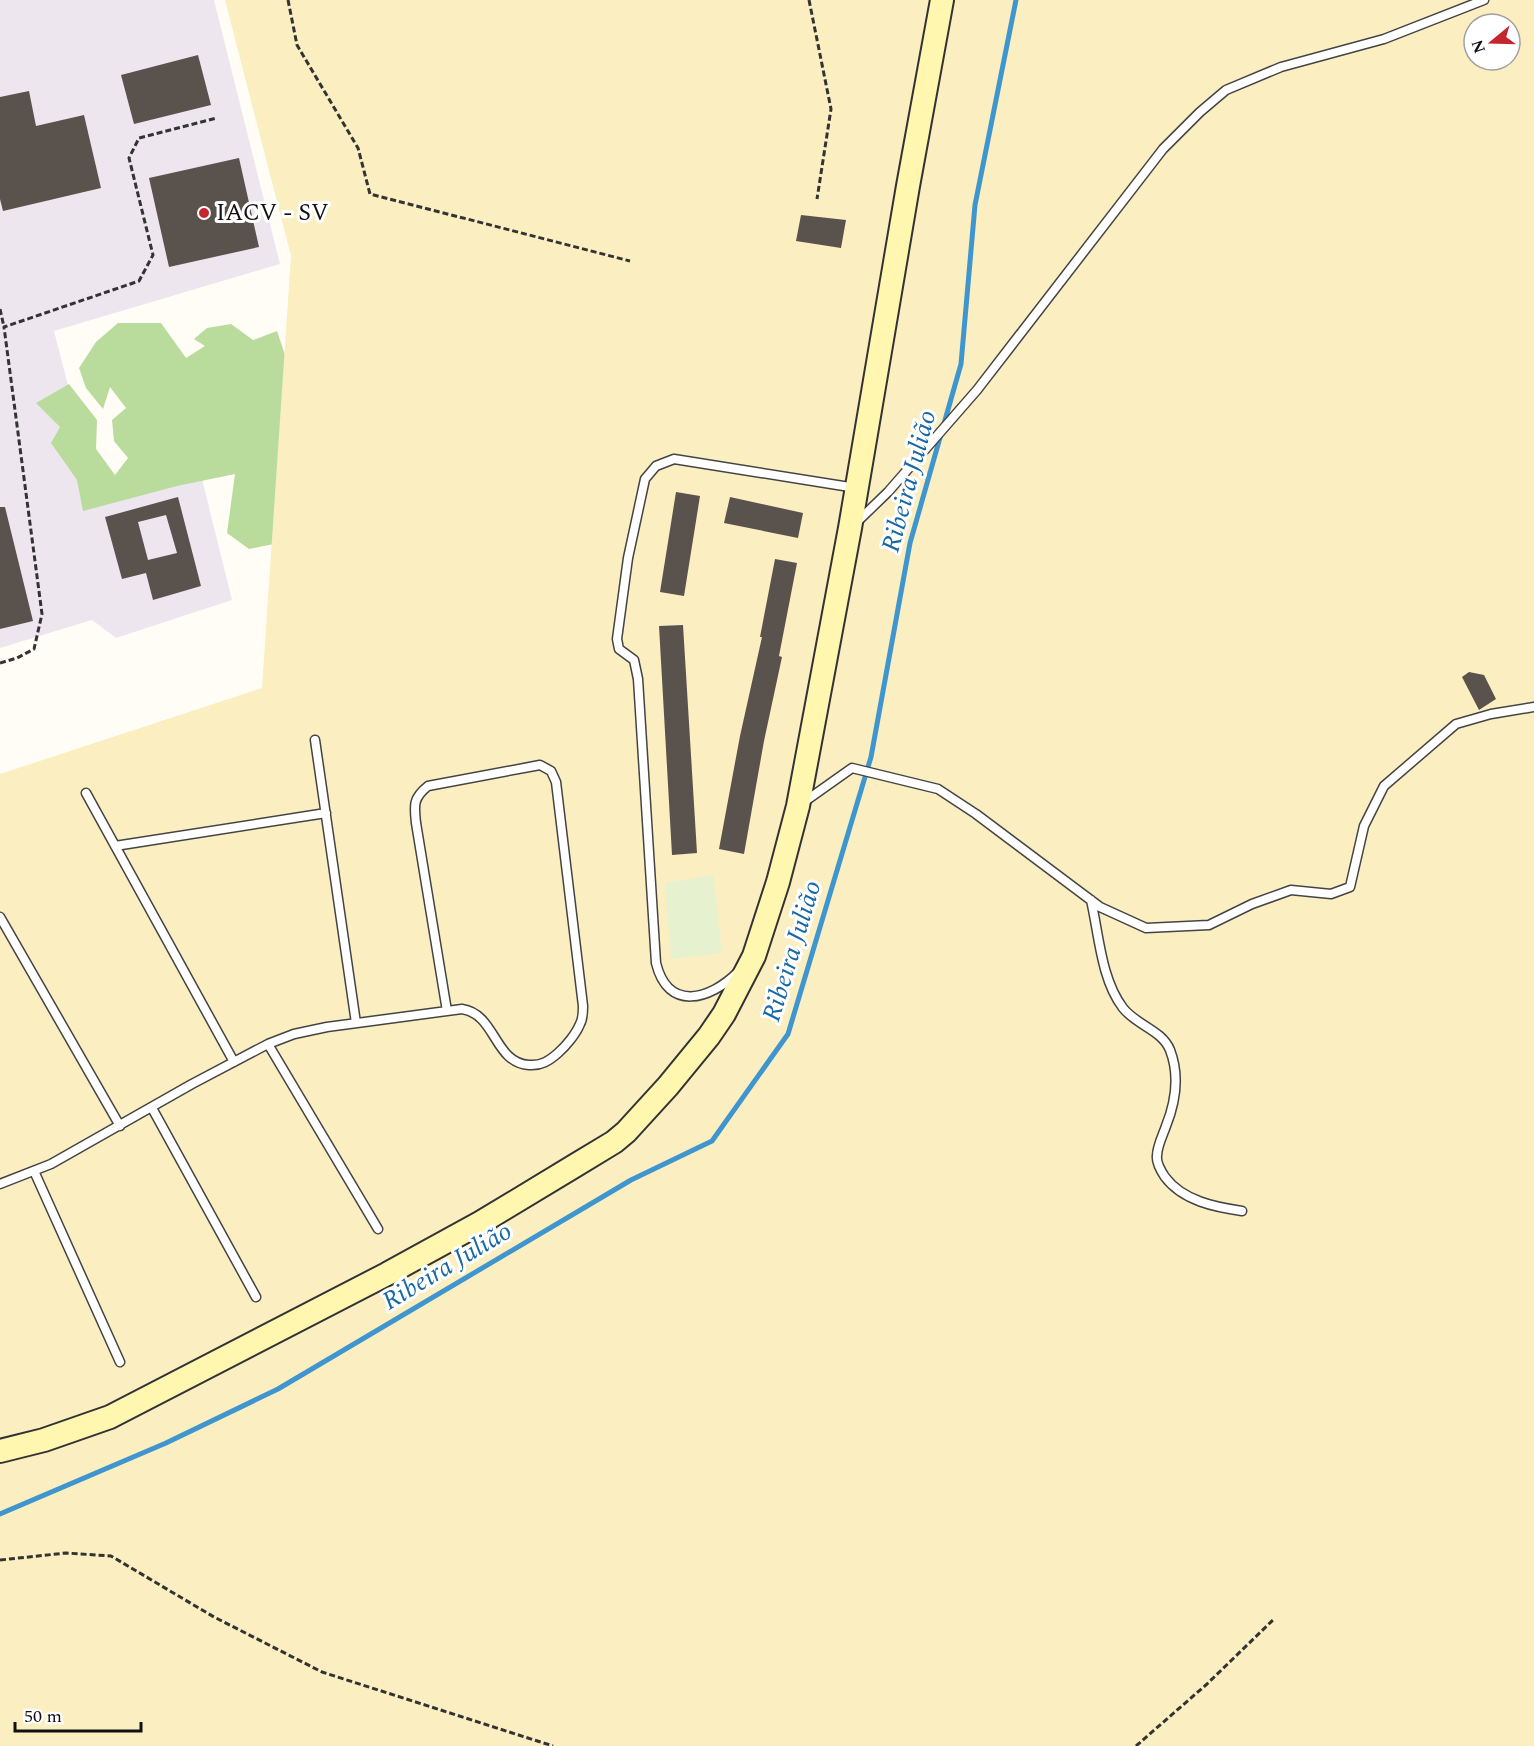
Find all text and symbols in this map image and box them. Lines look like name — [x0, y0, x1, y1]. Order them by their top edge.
north arrow — [1462, 12, 1522, 72]
text: N — [1465, 36, 1492, 57]
place label: IACV - SV — [216, 195, 329, 231]
marker: IACV - SV — [197, 206, 211, 220]
water label: Ribeira Julião — [871, 405, 947, 557]
water label: Ribeira Julião — [752, 875, 832, 1027]
water label: Ribeira Julião — [374, 1211, 520, 1321]
scale bar — [15, 1695, 141, 1733]
text: 50 m — [24, 1703, 62, 1730]

